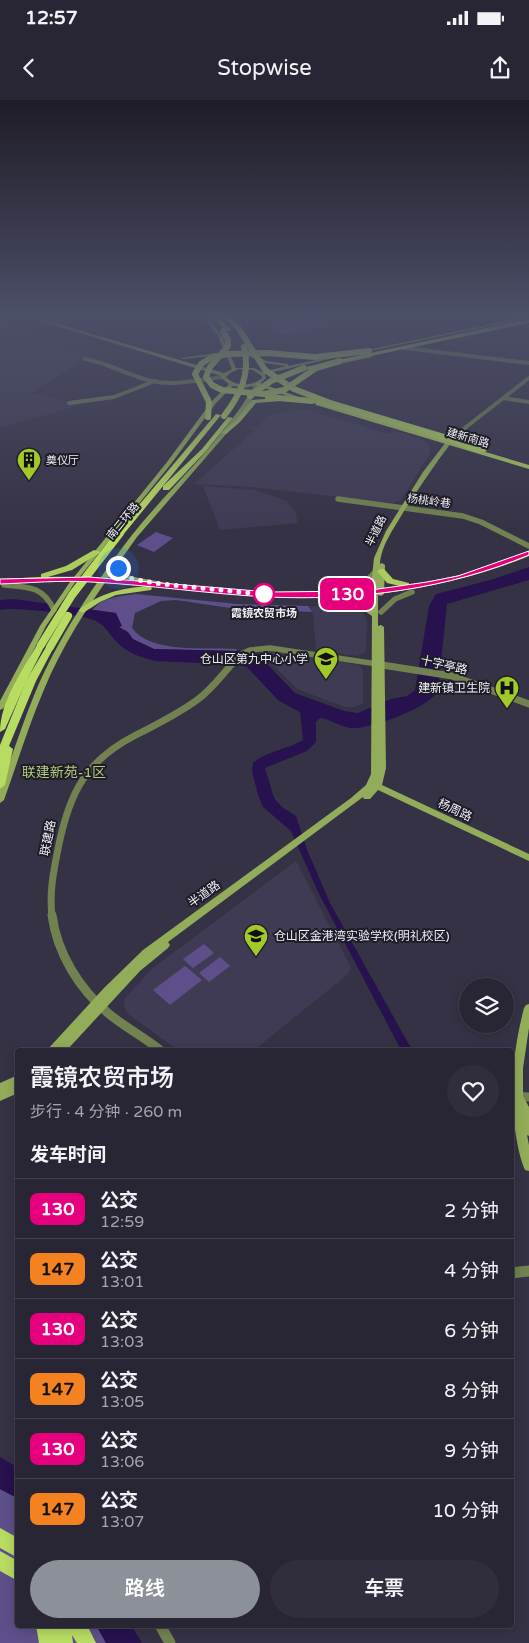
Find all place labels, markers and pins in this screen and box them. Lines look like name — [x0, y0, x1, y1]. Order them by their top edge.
building icon: 奠仪厅 — [16, 447, 42, 481]
place label: 奠仪厅 — [46, 454, 79, 467]
marker: 霞镜农贸市场 — [253, 583, 275, 605]
place label: 霞镜农贸市场 — [231, 607, 297, 620]
school or university icon: 仓山区第九中心小学 — [313, 646, 339, 680]
place label: 仓山区第九中心小学 — [200, 652, 308, 666]
hospital icon: 建新镇卫生院 — [494, 675, 520, 709]
place label: 建新镇卫生院 — [418, 681, 490, 695]
school or university icon: 仓山区金港湾实验学校(明礼校区) — [243, 923, 269, 957]
place label: 仓山区金港湾实验学校(明礼校区) — [274, 929, 450, 943]

